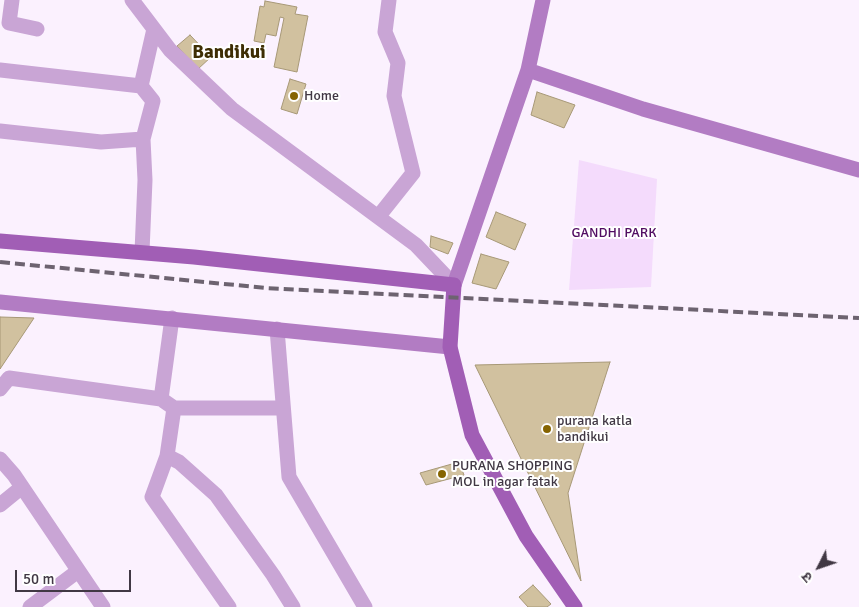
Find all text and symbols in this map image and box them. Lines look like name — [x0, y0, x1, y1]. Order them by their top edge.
district label: Bandikui — [192, 42, 266, 64]
place label: Home — [304, 88, 339, 104]
marker: Home — [288, 90, 300, 102]
park label: GANDHI PARK — [571, 225, 657, 241]
place label: purana katla bandikui — [557, 413, 632, 446]
marker: purana katla bandikui — [541, 423, 553, 435]
place label: PURANA SHOPPING MOL in agar fatak — [452, 458, 572, 491]
marker: PURANA SHOPPING MOL in agar fatak — [436, 468, 448, 480]
north arrow — [794, 542, 844, 592]
scale bar — [18, 560, 134, 592]
text: उ — [798, 569, 816, 586]
text: 50 m — [23, 570, 54, 588]

